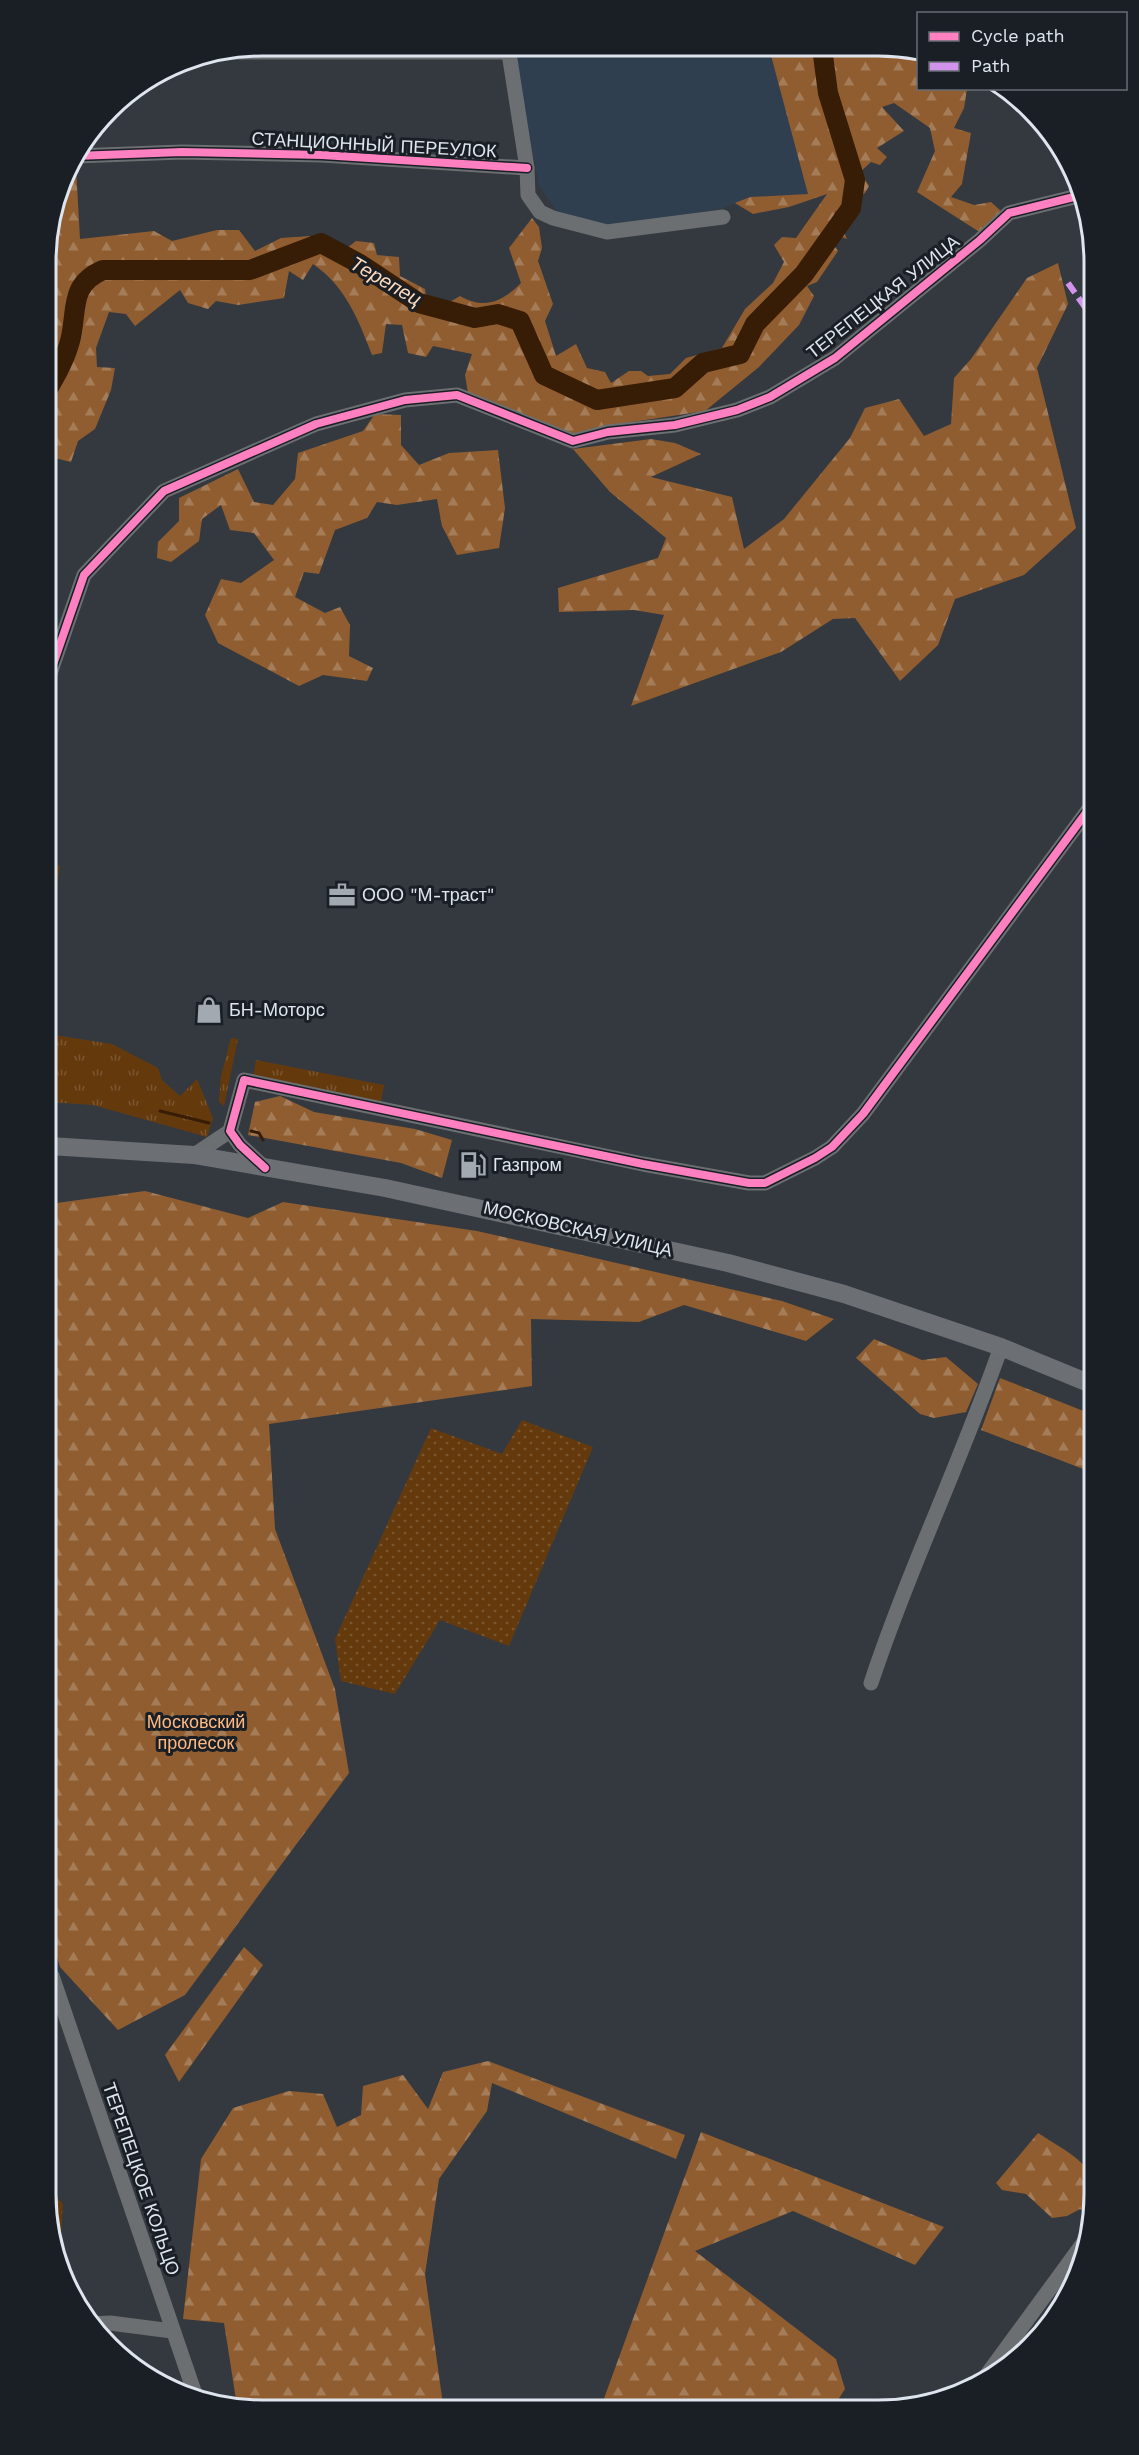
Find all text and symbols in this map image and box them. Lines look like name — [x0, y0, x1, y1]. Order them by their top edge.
legend — [917, 12, 1127, 90]
text: Cycle path — [971, 25, 1065, 46]
text: Path — [971, 55, 1011, 76]
street label: СТАНЦИОННЫЙ ПЕРЕУЛОК — [251, 128, 497, 161]
street label: ТЕРЕПЕЦКАЯ УЛИЦА — [802, 231, 963, 363]
water label: Терепец — [346, 251, 426, 311]
office icon: ООО "М-траст" — [327, 880, 357, 910]
place label: ООО "М-траст" — [362, 884, 494, 905]
shop icon: БН-Моторс — [194, 995, 224, 1025]
place label: БН-Моторс — [229, 999, 325, 1020]
fuel station icon: Газпром — [458, 1150, 488, 1180]
place label: Газпром — [493, 1154, 562, 1175]
street label: МОСКОВСКАЯ УЛИЦА — [482, 1197, 675, 1260]
park label: Московский пролесок — [147, 1711, 245, 1753]
street label: ТЕРЕПЕЦКОЕ КОЛЬЦО — [99, 2080, 184, 2278]

